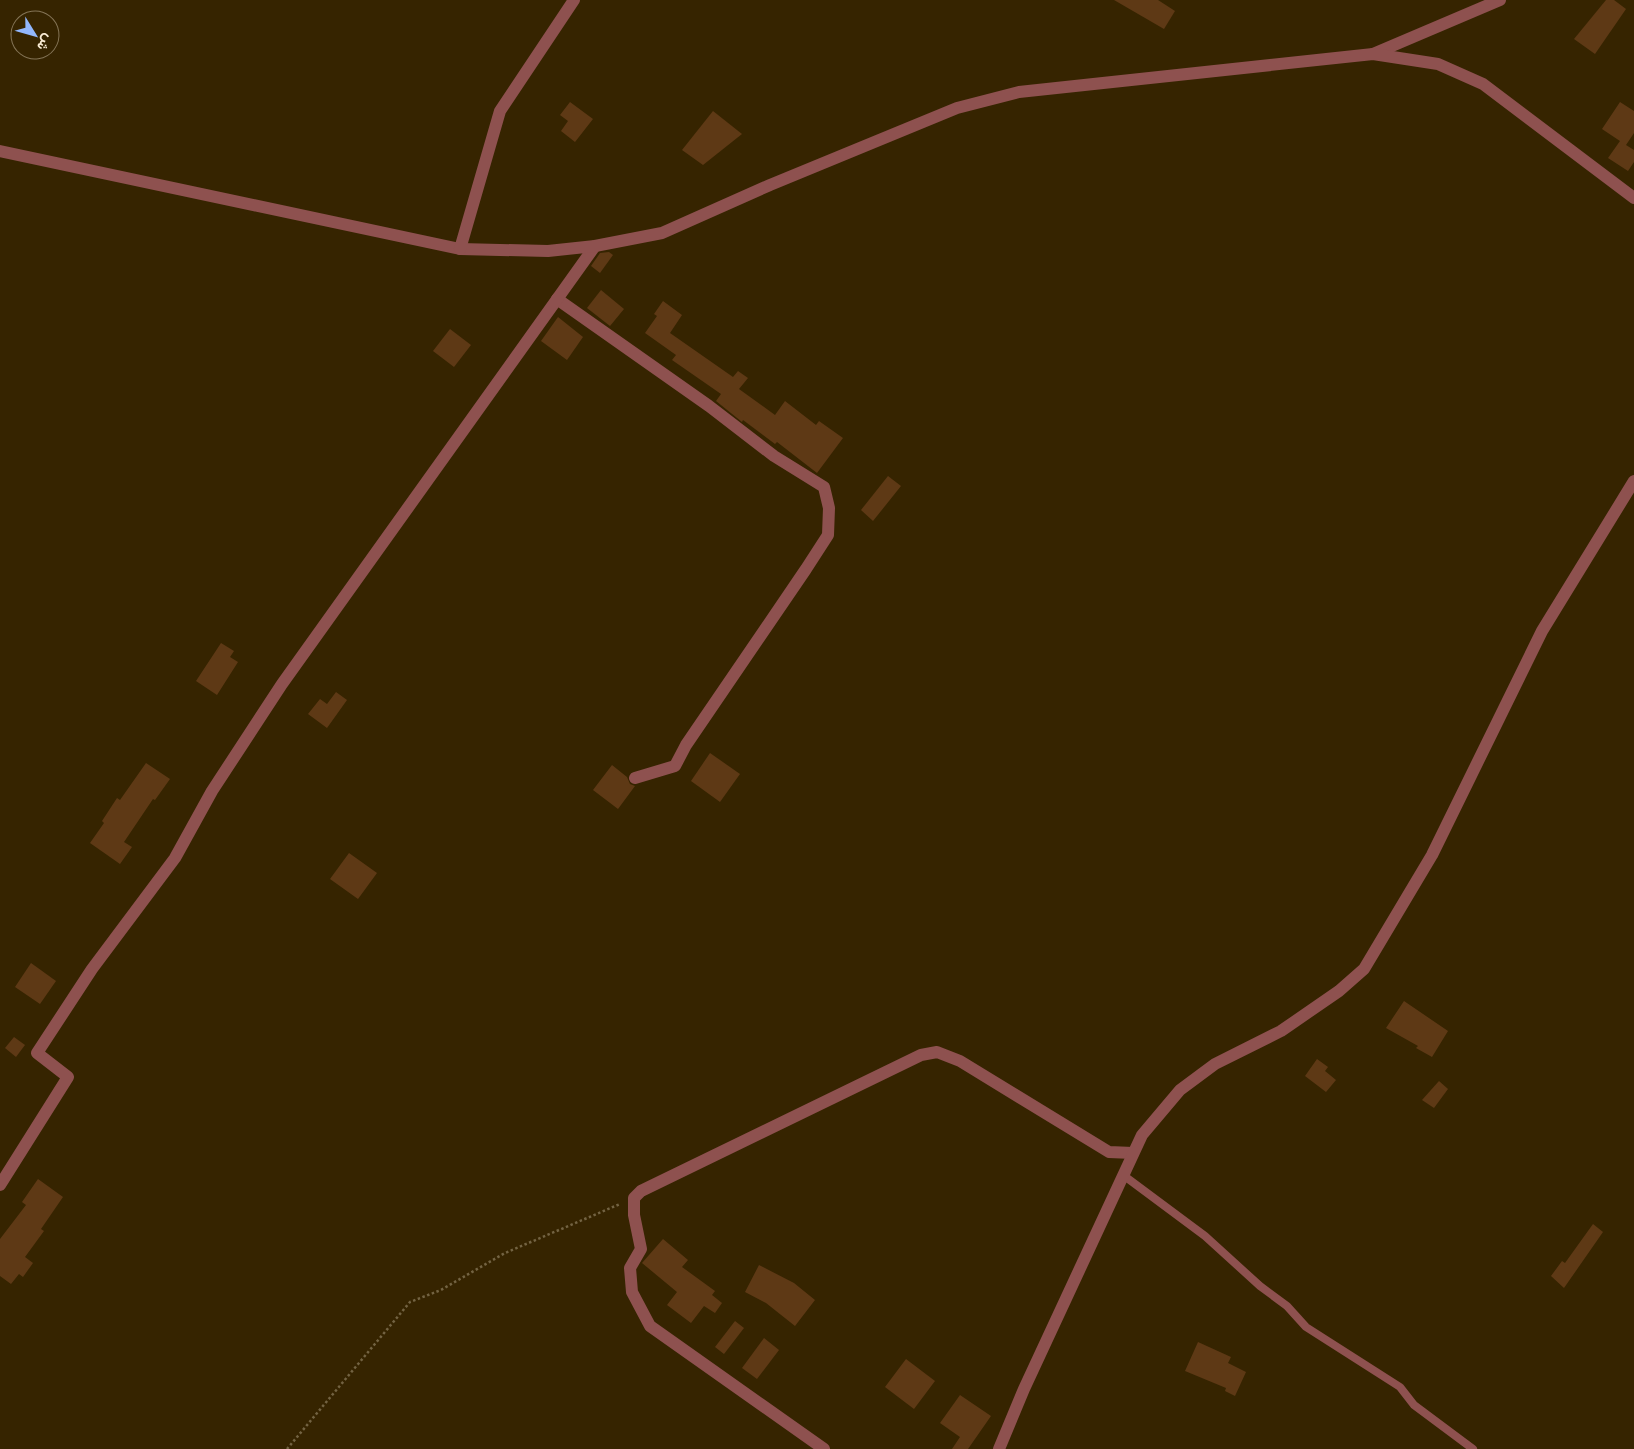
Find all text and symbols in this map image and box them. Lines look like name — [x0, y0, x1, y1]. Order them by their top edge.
north arrow — [10, 10, 60, 60]
text: ش — [33, 31, 57, 54]

